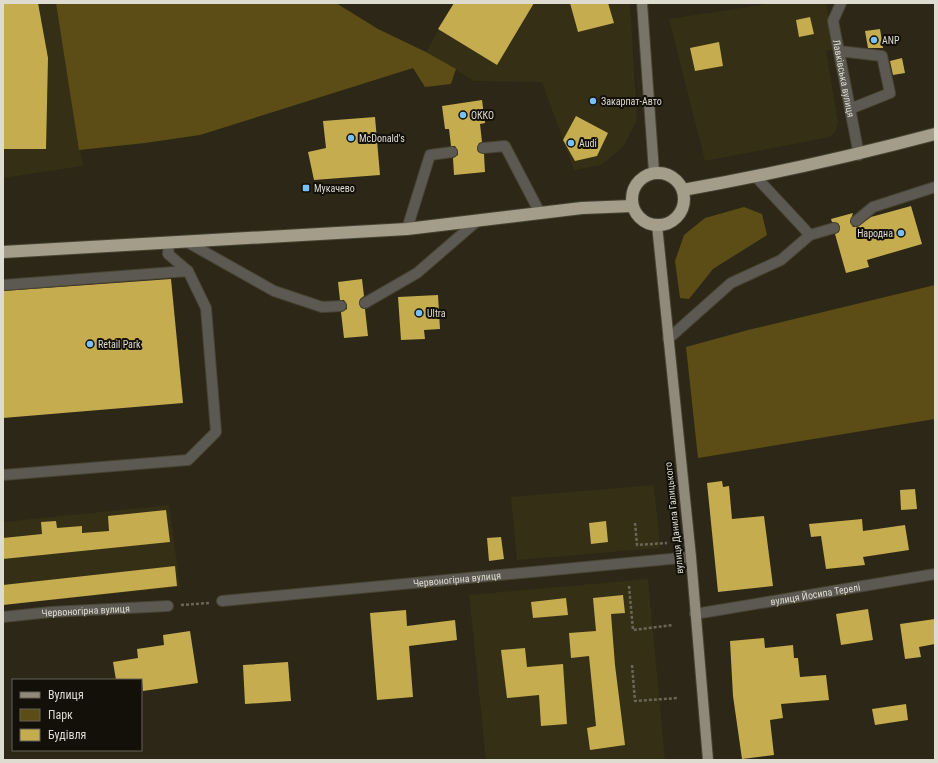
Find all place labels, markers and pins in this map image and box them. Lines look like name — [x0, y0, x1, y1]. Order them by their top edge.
marker: ANP — [869, 35, 879, 45]
place label: ANP — [882, 35, 900, 46]
marker: Закарпат-Авто — [588, 96, 598, 106]
place label: Закарпат-Авто — [601, 96, 662, 107]
marker: ОККО — [458, 110, 468, 120]
place label: ОККО — [471, 110, 494, 121]
marker: McDonald's — [346, 133, 356, 143]
place label: McDonald's — [359, 133, 405, 144]
marker: Audi — [566, 138, 576, 148]
place label: Audi — [579, 138, 597, 149]
marker: Мукачево — [301, 183, 311, 193]
place label: Мукачево — [314, 183, 355, 194]
place label: Народна — [857, 228, 893, 239]
marker: Народна — [896, 228, 906, 238]
marker: Ultra — [414, 308, 424, 318]
place label: Ultra — [427, 308, 446, 319]
marker: Retail Park — [85, 339, 95, 349]
place label: Retail Park — [98, 339, 141, 350]

